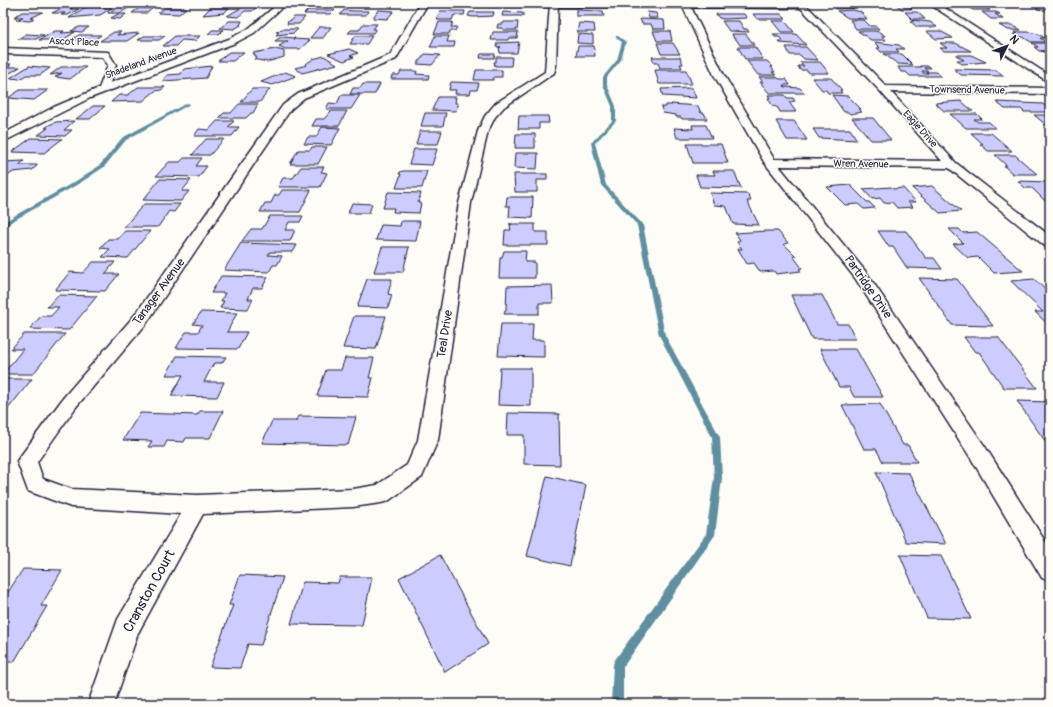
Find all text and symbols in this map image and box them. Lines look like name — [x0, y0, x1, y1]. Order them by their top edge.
north arrow — [987, 26, 1027, 66]
text: N — [1007, 33, 1022, 47]
street label: Ascot Place — [49, 35, 99, 49]
street label: Shadeland Avenue — [104, 44, 178, 82]
street label: Townsend Avenue — [929, 83, 1005, 97]
street label: Eagle Drive — [900, 108, 940, 150]
street label: Wren Avenue — [833, 158, 889, 170]
street label: Partridge Drive — [841, 253, 895, 321]
street label: Tanager Avenue — [130, 255, 188, 328]
street label: Teal Drive — [434, 309, 456, 359]
street label: Cranston Court — [119, 547, 179, 635]

